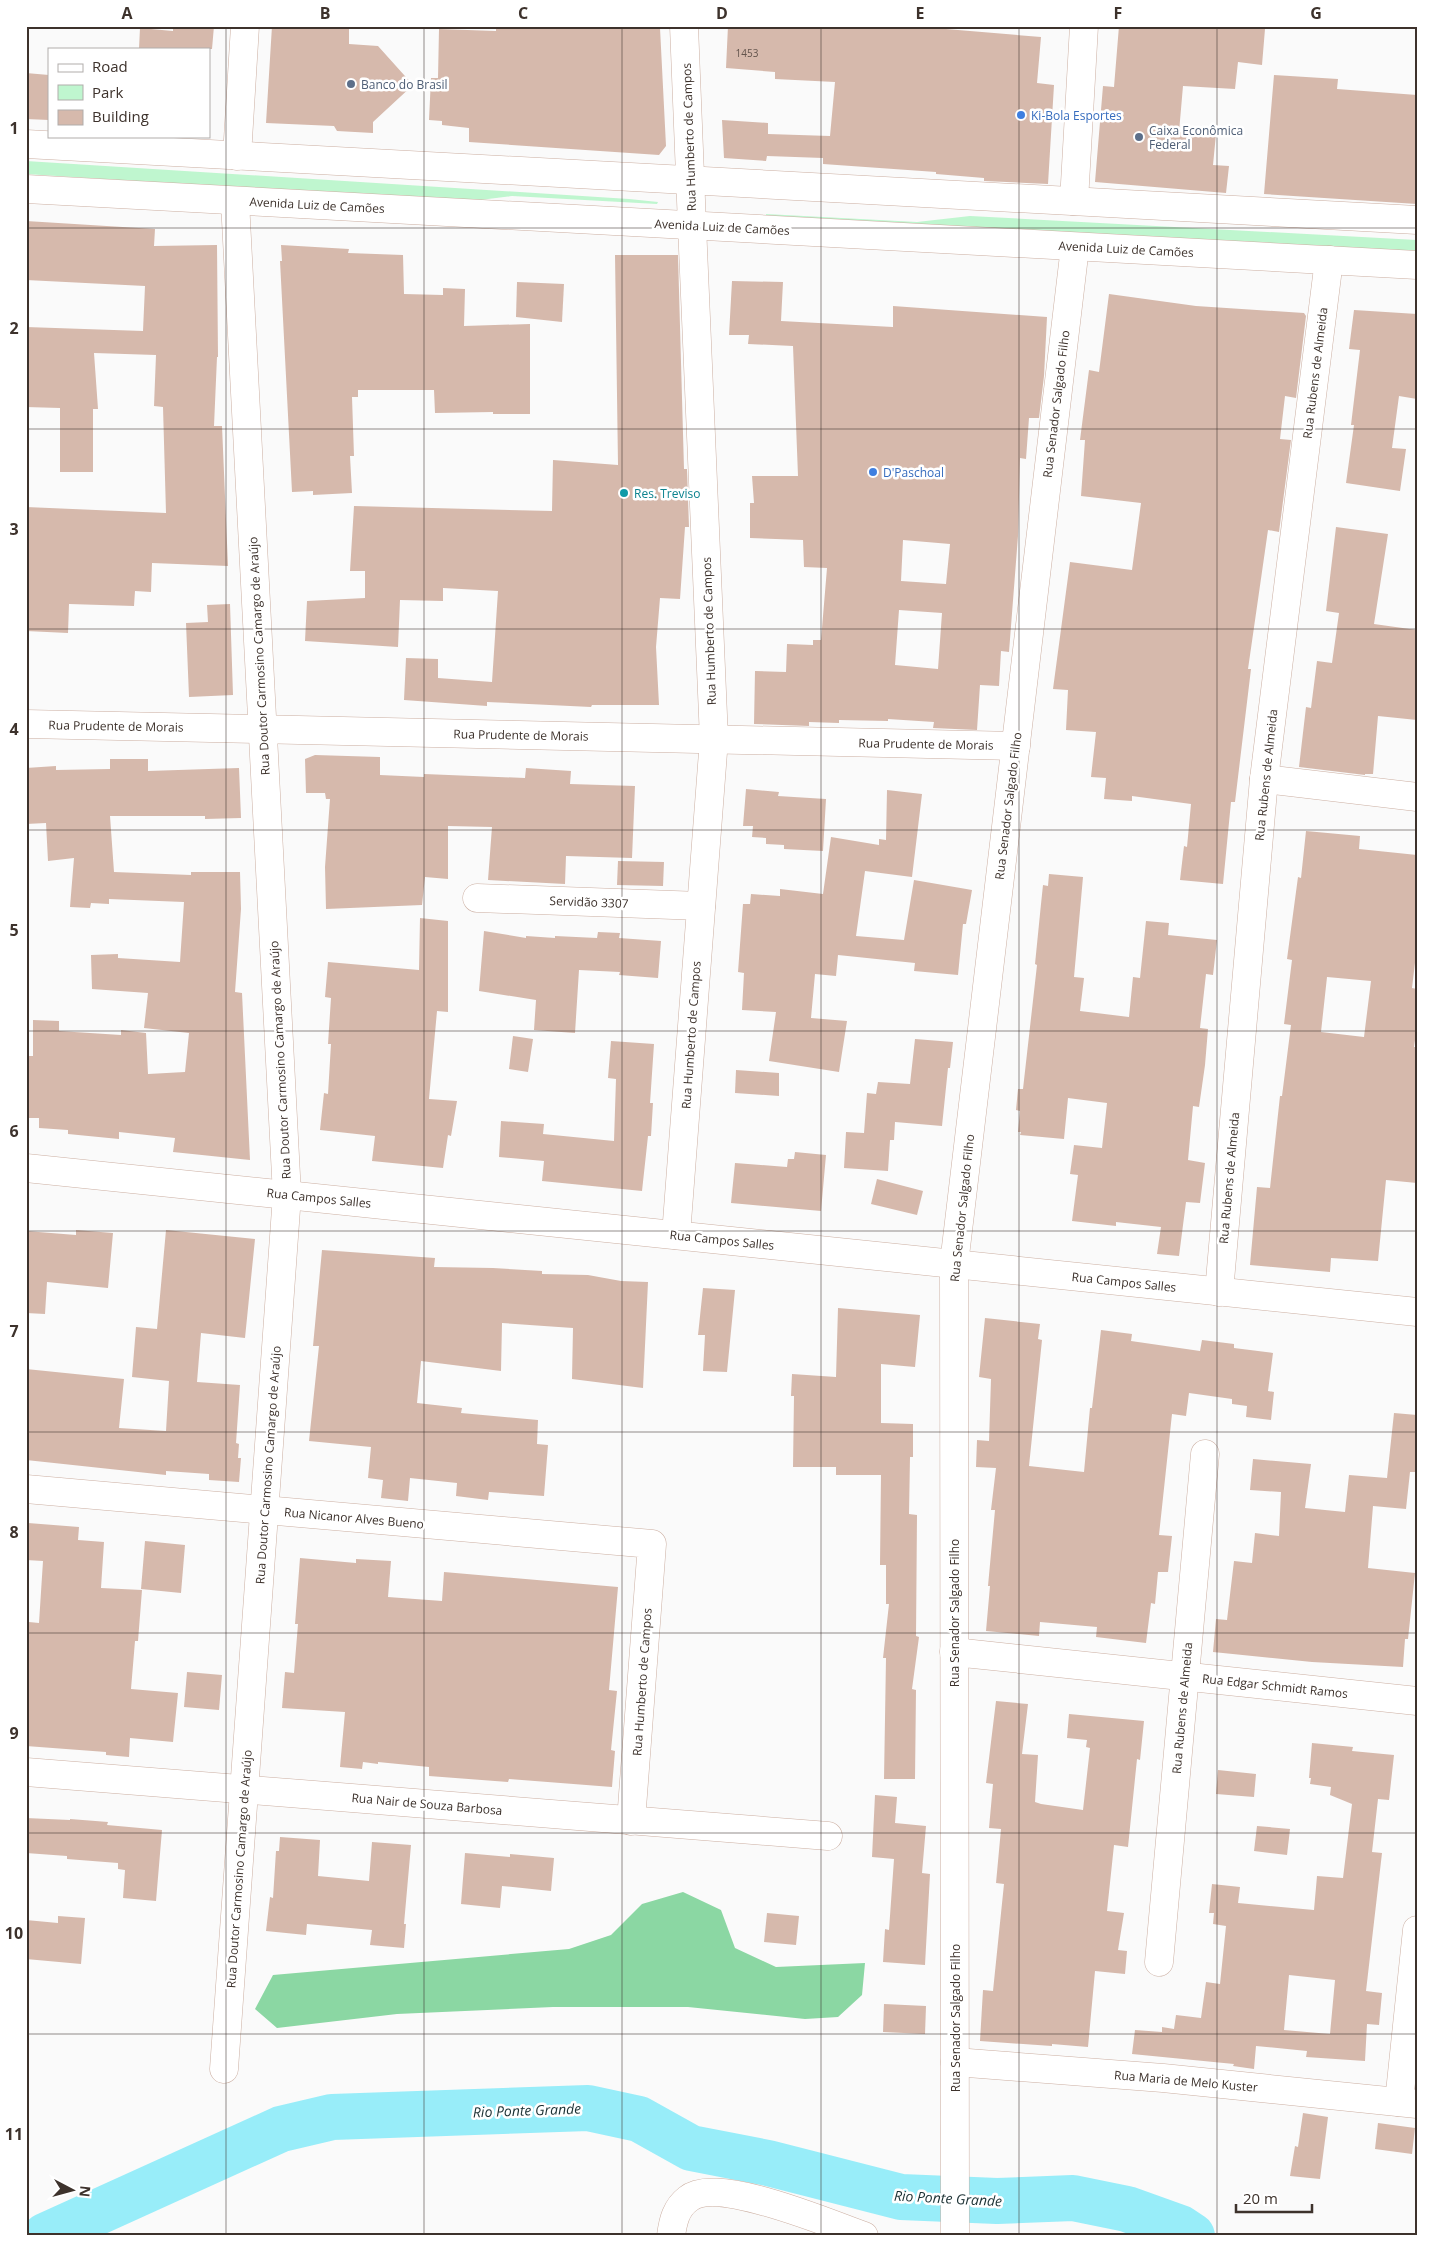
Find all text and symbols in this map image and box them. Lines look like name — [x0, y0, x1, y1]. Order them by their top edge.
text: A — [121, 2, 133, 24]
text: B — [320, 2, 330, 24]
text: C — [518, 2, 528, 24]
text: D — [716, 2, 728, 24]
text: E — [916, 2, 925, 24]
text: F — [1114, 2, 1122, 24]
text: G — [1310, 2, 1322, 24]
house number: 1453 — [736, 46, 759, 60]
legend — [48, 48, 210, 138]
text: Road — [92, 56, 128, 76]
street label: Rua Humberto de Campos — [678, 62, 700, 211]
place label: Banco do Brasil — [361, 76, 448, 93]
marker: Banco do Brasil — [345, 78, 357, 90]
text: Park — [92, 82, 123, 102]
text: Building — [92, 106, 149, 126]
place label: Ki-Bola Esportes — [1031, 107, 1122, 124]
marker: Ki-Bola Esportes — [1015, 109, 1027, 121]
text: 1 — [9, 117, 19, 139]
place label: Caixa Econômica Federal — [1149, 122, 1243, 153]
marker: Caixa Econômica Federal — [1133, 131, 1145, 143]
street label: Avenida Luiz de Camões — [249, 193, 385, 217]
street label: Avenida Luiz de Camões — [654, 215, 790, 239]
street label: Avenida Luiz de Camões — [1058, 237, 1194, 261]
street label: Rua Rubens de Almeida — [1299, 306, 1331, 440]
text: 2 — [9, 317, 19, 339]
street label: Rua Senador Salgado Filho — [1039, 329, 1073, 479]
place label: D'Paschoal — [883, 464, 944, 481]
marker: D'Paschoal — [867, 466, 879, 478]
place label: Res. Treviso — [634, 485, 700, 502]
marker: Res. Treviso — [618, 487, 630, 499]
text: 3 — [9, 518, 19, 540]
street label: Rua Doutor Carmosino Camargo de Araújo — [244, 536, 274, 776]
street label: Rua Humberto de Campos — [698, 556, 720, 705]
street label: Rua Rubens de Almeida — [1251, 708, 1281, 842]
street label: Rua Prudente de Morais — [48, 716, 184, 736]
text: 4 — [9, 718, 19, 740]
street label: Rua Prudente de Morais — [453, 725, 589, 745]
street label: Rua Senador Salgado Filho — [991, 731, 1025, 881]
street label: Rua Prudente de Morais — [858, 734, 994, 754]
street label: Servidão 3307 — [549, 892, 629, 912]
text: 5 — [9, 919, 19, 941]
street label: Rua Doutor Carmosino Camargo de Araújo — [265, 940, 295, 1180]
street label: Rua Humberto de Campos — [677, 960, 705, 1110]
street label: Rua Rubens de Almeida — [1215, 1111, 1243, 1245]
text: 6 — [9, 1120, 19, 1142]
street label: Rua Senador Salgado Filho — [946, 1133, 978, 1283]
street label: Rua Campos Salles — [266, 1184, 372, 1212]
street label: Rua Campos Salles — [669, 1226, 775, 1254]
street label: Rua Campos Salles — [1071, 1268, 1177, 1296]
text: 7 — [9, 1320, 19, 1342]
street label: Rua Doutor Carmosino Camargo de Araújo — [251, 1345, 285, 1585]
street label: Rua Nicanor Alves Bueno — [283, 1503, 425, 1533]
text: 8 — [9, 1521, 19, 1543]
street label: Rua Senador Salgado Filho — [946, 1539, 963, 1687]
street label: Rua Humberto de Campos — [628, 1607, 656, 1757]
street label: Rua Rubens de Almeida — [1168, 1641, 1196, 1775]
street label: Rua Edgar Schmidt Ramos — [1201, 1670, 1349, 1702]
text: 9 — [9, 1722, 19, 1744]
street label: Rua Doutor Carmosino Camargo de Araújo — [222, 1749, 256, 1989]
street label: Rua Nair de Souza Barbosa — [351, 1789, 503, 1819]
text: 10 — [5, 1922, 23, 1944]
street label: Rua Senador Salgado Filho — [947, 1944, 964, 2092]
street label: Rua Maria de Melo Kuster — [1113, 2066, 1259, 2096]
water label: Rio Ponte Grande — [473, 2099, 581, 2121]
text: 11 — [5, 2123, 23, 2145]
north arrow — [48, 2164, 98, 2214]
scale bar — [1236, 2182, 1312, 2214]
text: N — [75, 2185, 95, 2198]
water label: Rio Ponte Grande — [893, 2186, 1003, 2210]
text: 20 m — [1243, 2188, 1278, 2208]

